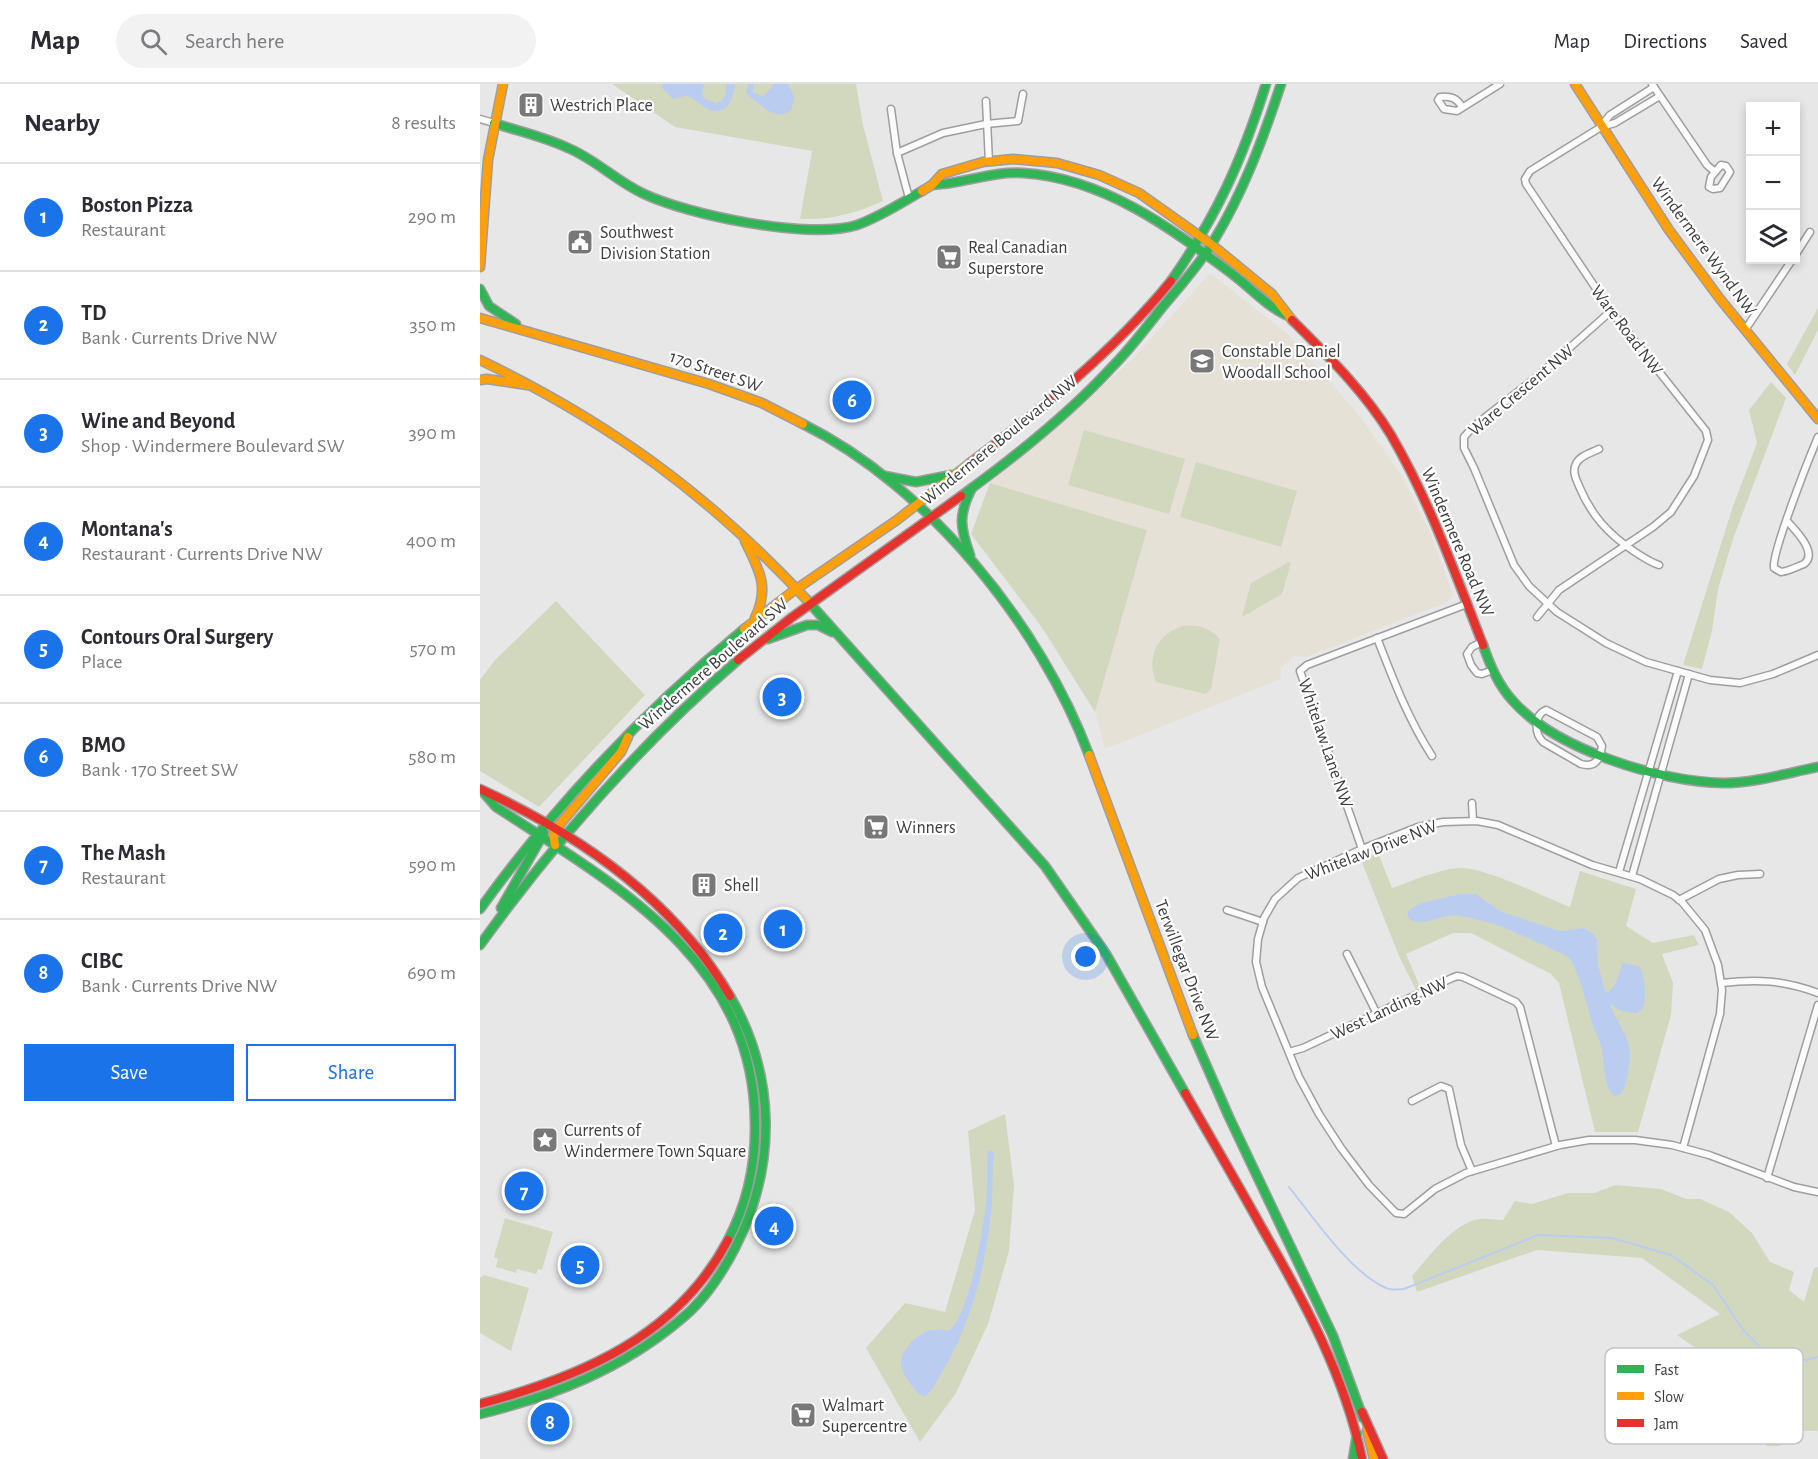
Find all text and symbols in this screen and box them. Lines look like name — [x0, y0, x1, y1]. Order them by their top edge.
search box — [116, 14, 536, 68]
icon: search — [137, 25, 170, 58]
text: Map — [30, 27, 80, 55]
text: Search here — [185, 30, 284, 52]
text: Map — [1554, 31, 1590, 52]
text: Directions — [1623, 31, 1707, 52]
text: Saved — [1740, 31, 1788, 52]
building icon: Westrich Place — [516, 90, 546, 120]
place label: Westrich Place — [550, 97, 653, 115]
map controls — [1746, 102, 1800, 264]
button: + — [1746, 102, 1800, 156]
text: Nearby — [24, 110, 100, 136]
text: 8 results — [391, 113, 456, 133]
button: − — [1746, 156, 1800, 210]
street label: Windermere Wynd NW — [1647, 174, 1759, 319]
text: Boston Pizza — [81, 194, 193, 216]
text: 1 — [40, 207, 47, 227]
text: 290 m — [408, 207, 456, 227]
button: layers — [1746, 210, 1800, 264]
text: Restaurant — [81, 220, 166, 240]
place label: Southwest Division Station — [600, 224, 710, 263]
public building icon: Southwest Division Station — [565, 227, 595, 257]
place label: Real Canadian Superstore — [968, 239, 1068, 278]
supermarket icon: Real Canadian Superstore — [934, 242, 964, 272]
street label: Ware Road NW — [1587, 282, 1666, 379]
text: TD — [81, 302, 106, 324]
text: 2 — [39, 315, 48, 335]
text: 350 m — [410, 315, 456, 335]
text: Bank · Currents Drive NW — [81, 328, 277, 348]
street label: Ware Crescent NW — [1466, 342, 1578, 440]
place label: Constable Daniel Woodall School — [1222, 343, 1341, 382]
school or university icon: Constable Daniel Woodall School — [1187, 346, 1217, 376]
street label: 170 Street SW — [667, 348, 764, 396]
street label: Windermere Boulevard NW — [918, 372, 1081, 509]
pin: 6 — [832, 378, 872, 422]
text: Wine and Beyond — [81, 410, 235, 432]
text: 3 — [39, 423, 48, 443]
text: 390 m — [409, 423, 456, 443]
text: Shop · Windermere Boulevard SW — [81, 436, 344, 456]
street label: Windermere Road NW — [1418, 465, 1497, 619]
text: Montana's — [81, 518, 173, 540]
text: 4 — [38, 531, 49, 551]
text: 400 m — [406, 531, 456, 551]
text: Restaurant · Currents Drive NW — [81, 544, 323, 564]
street label: Windermere Boulevard SW — [636, 595, 792, 734]
text: Contours Oral Surgery — [81, 626, 273, 648]
text: 5 — [39, 639, 48, 659]
text: 570 m — [409, 639, 456, 659]
text: Place — [81, 652, 122, 672]
pin: 3 — [762, 674, 802, 720]
street label: Whitelaw Lane NW — [1295, 676, 1356, 810]
text: BMO — [81, 734, 125, 756]
text: 6 — [39, 747, 48, 767]
text: 580 m — [408, 747, 456, 767]
text: Bank · 170 Street SW — [81, 760, 238, 780]
supermarket icon: Winners — [861, 812, 891, 842]
street label: Whitelaw Drive NW — [1303, 818, 1440, 884]
place label: Winners — [896, 819, 956, 837]
text: The Mash — [81, 842, 166, 864]
text: 7 — [39, 855, 48, 875]
text: 590 m — [408, 855, 456, 875]
text: Restaurant — [81, 868, 166, 888]
building icon: Shell — [689, 870, 719, 900]
place label: Shell — [724, 877, 759, 895]
street label: Terwillegar Drive NW — [1151, 897, 1221, 1043]
pin: 1 — [764, 906, 802, 952]
pin: 2 — [704, 910, 742, 956]
your location — [1071, 942, 1100, 971]
text: CIBC — [81, 950, 123, 972]
text: 8 — [39, 963, 48, 983]
text: 690 m — [407, 963, 456, 983]
street label: West Landing NW — [1328, 974, 1451, 1044]
text: Bank · Currents Drive NW — [81, 976, 277, 996]
button: Save — [24, 1044, 234, 1101]
button: Share — [246, 1044, 456, 1101]
place label: Currents of Windermere Town Square — [564, 1122, 746, 1161]
place icon: Currents of Windermere Town Square — [530, 1125, 560, 1155]
pin: 7 — [504, 1168, 543, 1214]
pin: 4 — [754, 1204, 794, 1248]
pin: 5 — [560, 1242, 600, 1288]
legend — [1605, 1348, 1803, 1444]
text: Fast — [1654, 1362, 1679, 1378]
text: Slow — [1654, 1389, 1684, 1405]
place label: Walmart Supercentre — [822, 1397, 907, 1436]
pin: 8 — [530, 1400, 570, 1444]
supermarket icon: Walmart Supercentre — [788, 1400, 818, 1430]
text: Jam — [1654, 1416, 1679, 1432]

